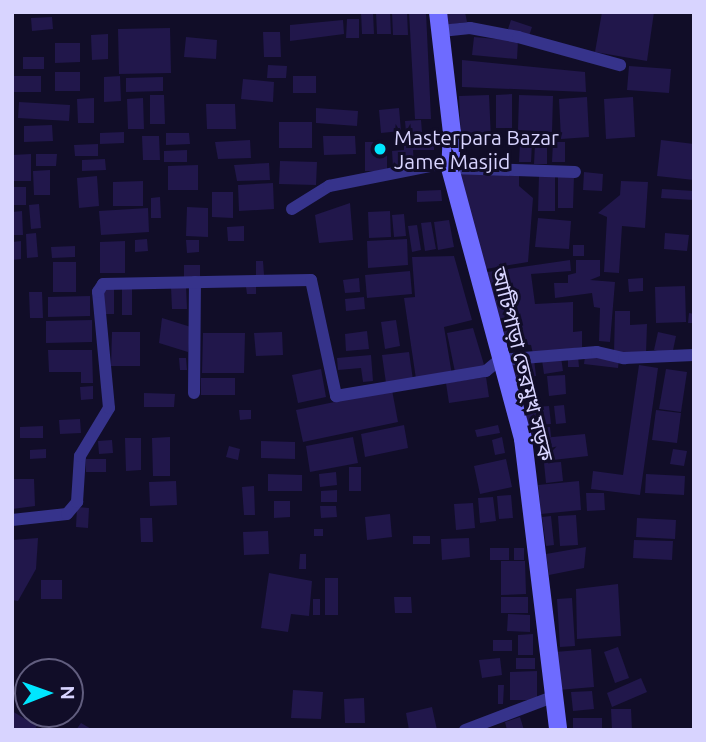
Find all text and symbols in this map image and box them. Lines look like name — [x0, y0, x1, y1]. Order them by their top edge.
place label: Masterpara Bazar Jame Masjid — [394, 124, 559, 174]
marker: Masterpara Bazar Jame Masjid — [372, 141, 388, 157]
street label: আটিপাড়া তেরমুখ সড়ক — [487, 264, 559, 464]
north arrow — [14, 658, 84, 728]
text: N — [57, 685, 79, 700]

